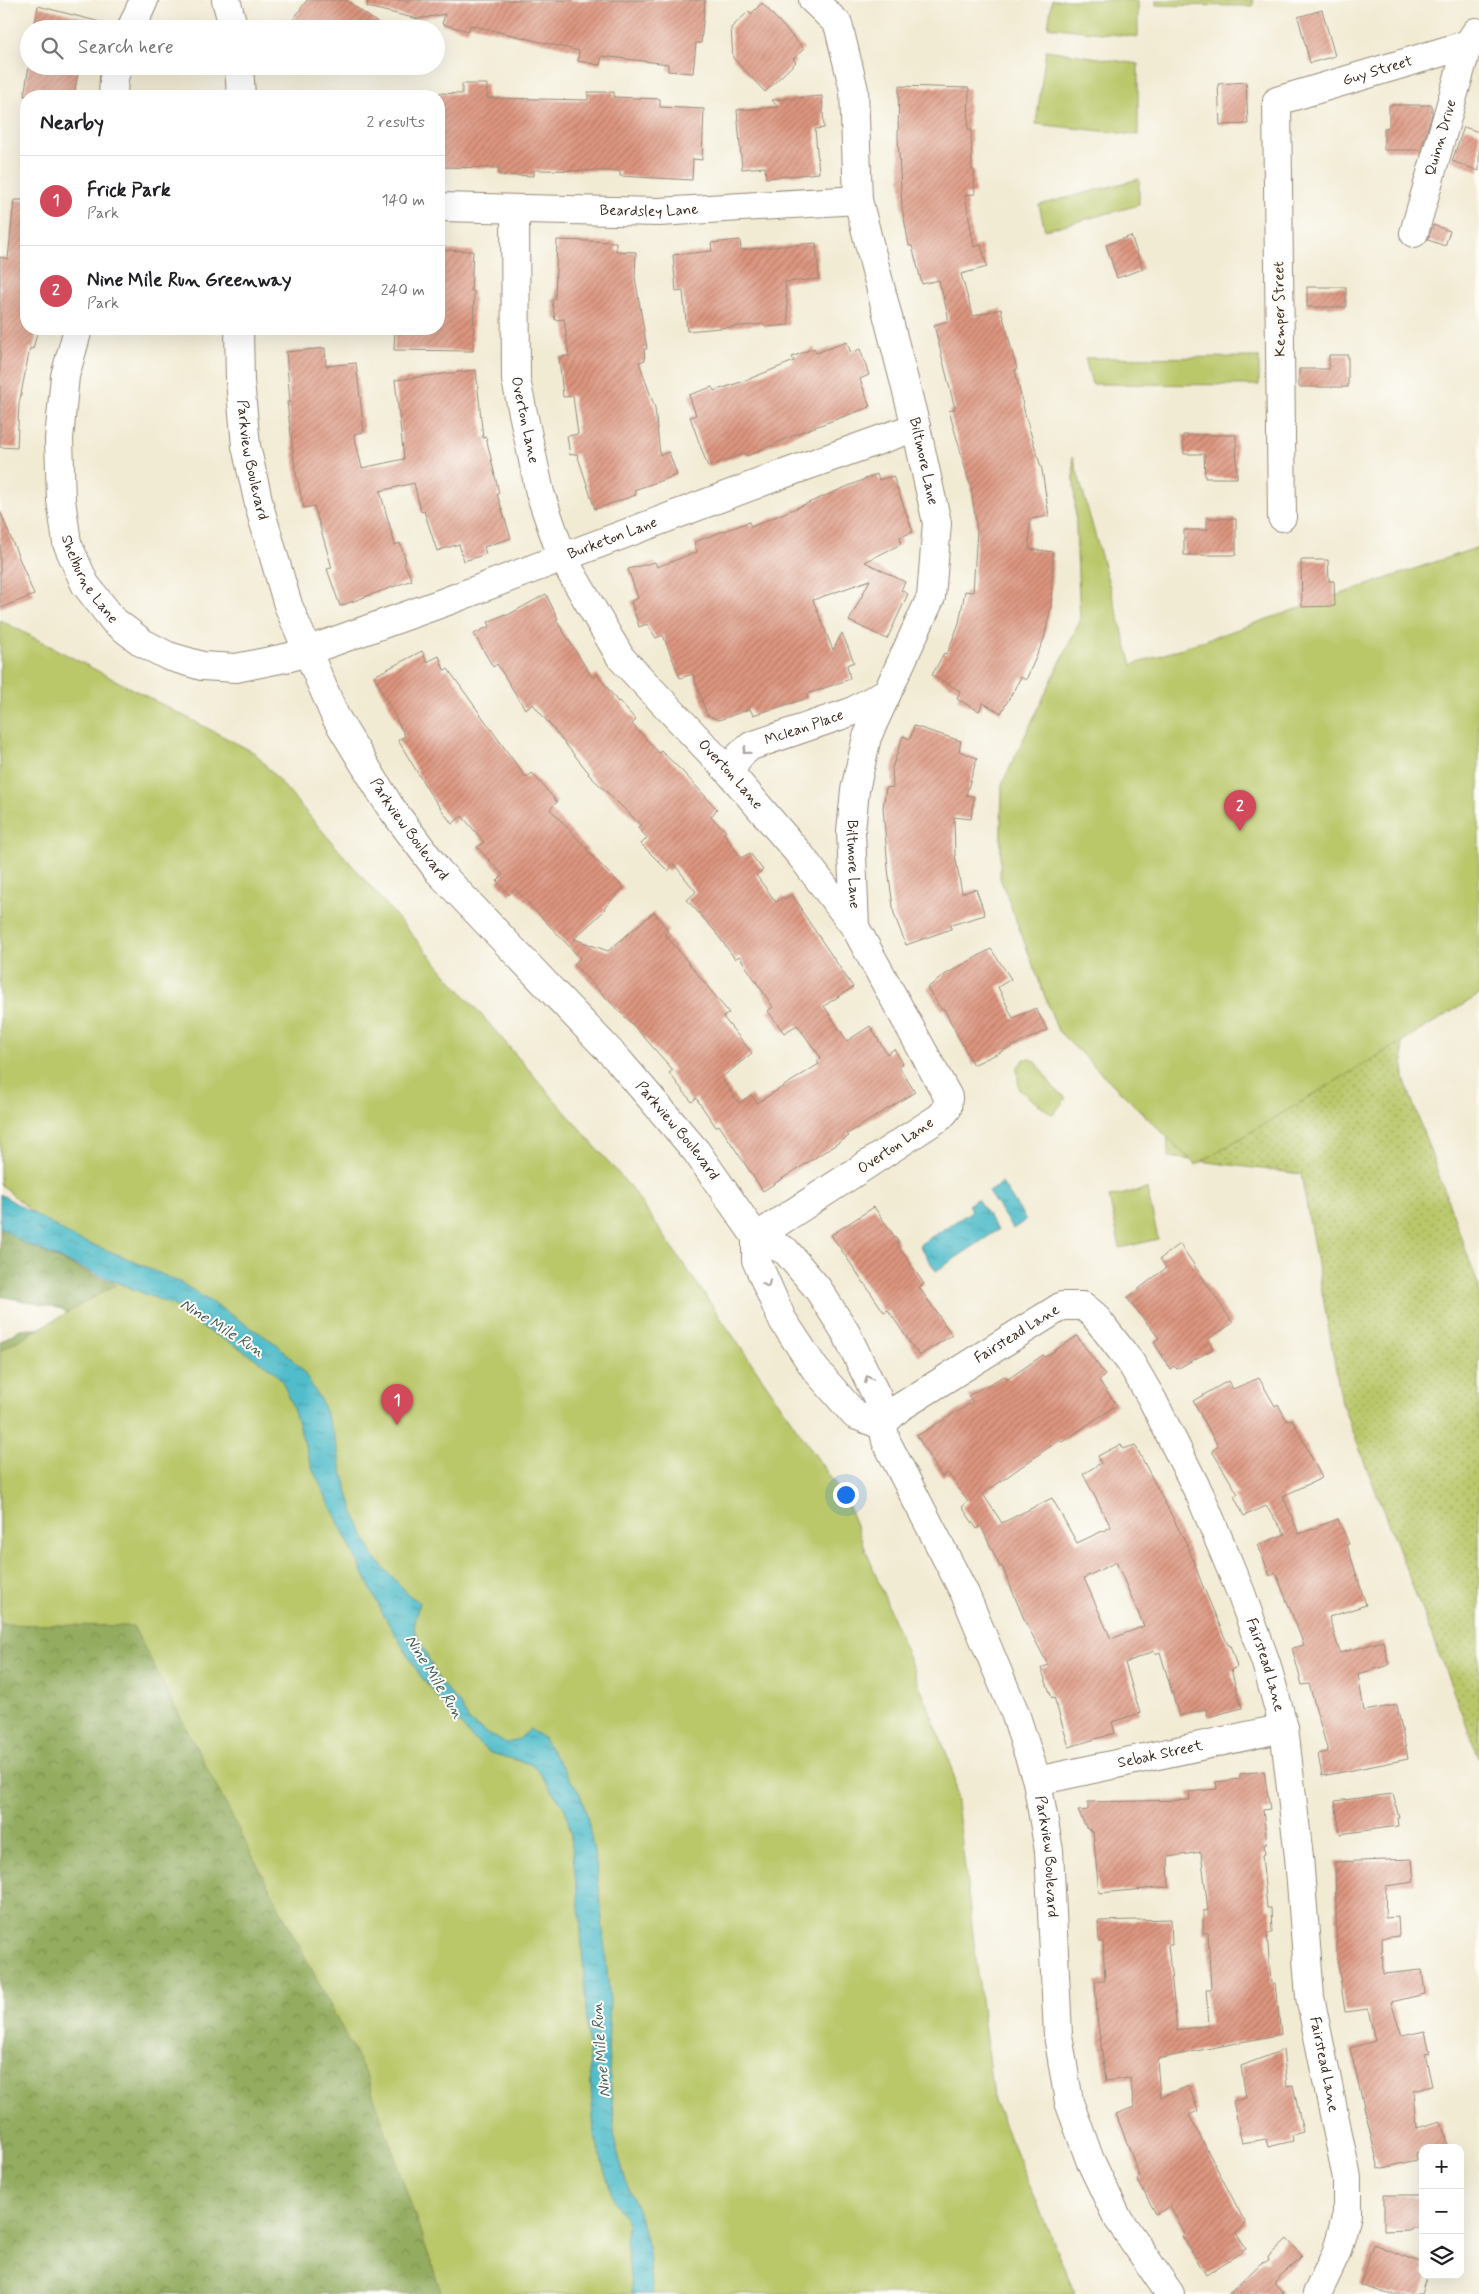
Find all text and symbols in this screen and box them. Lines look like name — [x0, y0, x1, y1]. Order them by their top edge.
search box — [20, 20, 445, 75]
icon: search — [38, 34, 66, 62]
text: Search here — [78, 35, 174, 60]
street label: Guy Street — [1340, 51, 1415, 91]
street label: Quinn Drive — [1421, 97, 1462, 178]
text: Nearby — [40, 109, 104, 137]
text: 2 results — [367, 112, 425, 133]
text: Frick Park — [87, 178, 171, 203]
text: 1 — [52, 190, 60, 211]
text: 140 m — [381, 190, 425, 211]
street label: Beardsley Lane — [599, 200, 699, 222]
text: Park — [87, 203, 119, 224]
street label: Kemper Street — [1269, 261, 1291, 357]
text: Nine Mile Run Greenway — [87, 268, 291, 293]
text: 2 — [52, 280, 60, 301]
text: 240 m — [381, 280, 425, 301]
text: Park — [87, 293, 119, 314]
street label: Overton Lane — [506, 375, 543, 465]
street label: Parkview Boulevard — [232, 399, 273, 523]
street label: Biltmore Lane — [904, 415, 943, 507]
street label: Burketon Lane — [565, 512, 660, 565]
street label: Shelburne Lane — [56, 534, 123, 628]
street label: Mclean Place — [762, 705, 847, 751]
street label: Overton Lane — [693, 735, 767, 814]
one-way arrow — [743, 745, 752, 753]
street label: Parkview Boulevard — [365, 775, 453, 886]
pin: 2 — [1224, 790, 1256, 831]
street label: Biltmore Lane — [841, 819, 864, 909]
street label: Parkview Boulevard — [631, 1077, 724, 1184]
street label: Overton Lane — [854, 1113, 938, 1179]
one-way arrow — [760, 1279, 771, 1288]
water label: Nine Mile Run — [176, 1294, 268, 1362]
street label: Fairstead Lane — [971, 1300, 1063, 1368]
one-way arrow — [864, 1375, 874, 1384]
pin: 1 — [381, 1384, 413, 1425]
your location — [833, 1482, 859, 1508]
street label: Fairstead Lane — [1241, 1615, 1289, 1714]
water label: Nine Mile Run — [400, 1631, 468, 1723]
street label: Sebak Street — [1116, 1736, 1205, 1773]
street label: Parkview Boulevard — [1030, 1794, 1062, 1918]
water label: Nine Mile Run — [586, 2001, 616, 2098]
street label: Fairstead Lane — [1304, 2015, 1343, 2114]
map controls — [1419, 2144, 1464, 2279]
button: + — [1419, 2144, 1464, 2189]
button: − — [1419, 2189, 1464, 2234]
button: layers — [1419, 2234, 1464, 2279]

